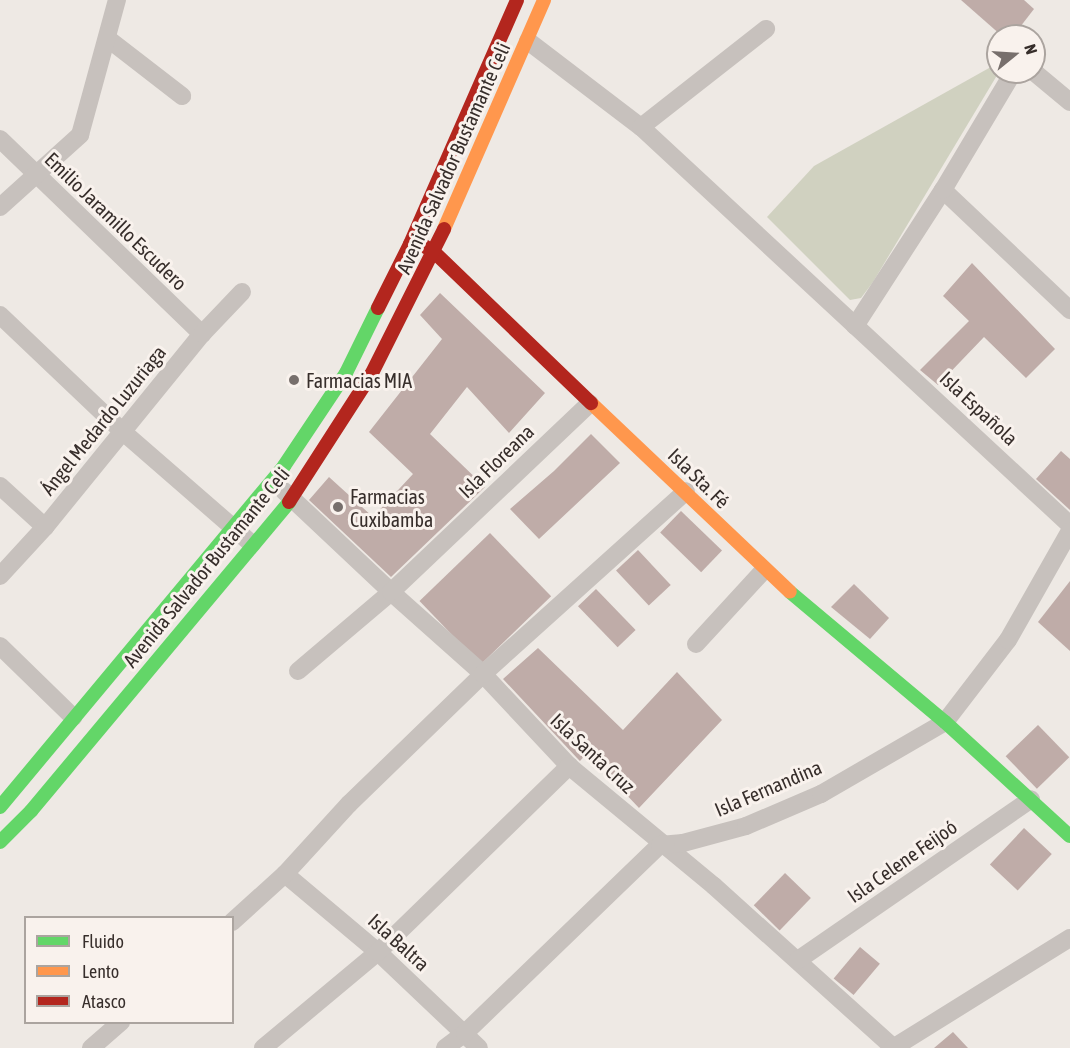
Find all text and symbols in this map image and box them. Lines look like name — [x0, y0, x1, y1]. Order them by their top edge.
north arrow — [986, 24, 1046, 84]
street label: Avenida Salvador Bustamante Celi — [391, 39, 515, 277]
text: N — [1021, 42, 1041, 56]
street label: Emilio Jaramillo Escudero — [40, 147, 192, 295]
street label: Ángel Medardo Luzuriaga — [35, 341, 171, 499]
street label: Isla Española — [935, 366, 1023, 450]
place label: Farmacias MIA — [306, 368, 412, 392]
marker: Farmacias MIA — [287, 373, 301, 387]
street label: Isla Floreana — [453, 419, 539, 503]
street label: Isla Sta. Fé — [663, 443, 735, 513]
street label: Avenida Salvador Bustamante Celi — [118, 462, 294, 672]
place label: Farmacias Cuxibamba — [350, 484, 433, 531]
marker: Farmacias Cuxibamba — [331, 500, 345, 514]
street label: Isla Santa Cruz — [546, 708, 640, 798]
street label: Isla Fernandina — [711, 755, 825, 821]
street label: Isla Celene Feijoó — [843, 814, 961, 908]
street label: Isla Baltra — [363, 908, 435, 976]
legend — [24, 916, 234, 1024]
text: Fluido — [82, 931, 124, 952]
text: Lento — [82, 961, 119, 982]
text: Atasco — [82, 991, 126, 1012]

